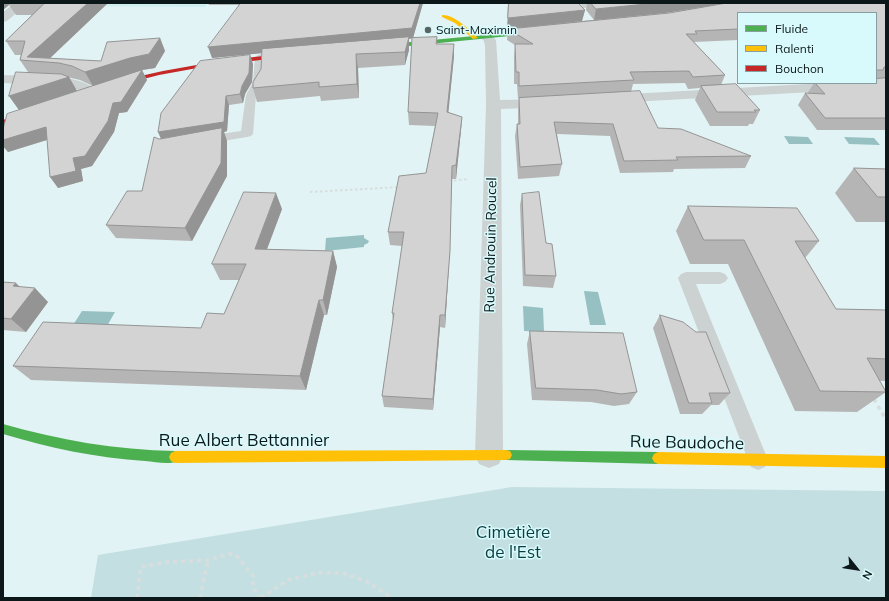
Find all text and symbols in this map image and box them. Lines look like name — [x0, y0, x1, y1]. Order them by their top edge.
legend — [737, 12, 877, 84]
text: Fluide — [775, 21, 808, 36]
place label: Saint-Maximin — [436, 23, 517, 37]
marker: Saint-Maximin — [423, 25, 433, 35]
text: Ralenti — [775, 41, 814, 56]
text: Bouchon — [775, 61, 824, 76]
street label: Rue Androuin Roucel — [481, 177, 501, 313]
street label: Rue Albert Bettannier — [159, 431, 329, 451]
street label: Rue Baudoche — [630, 432, 744, 454]
park label: Cimetière de l'Est — [476, 523, 550, 563]
north arrow — [837, 549, 877, 589]
text: N — [859, 568, 876, 582]

